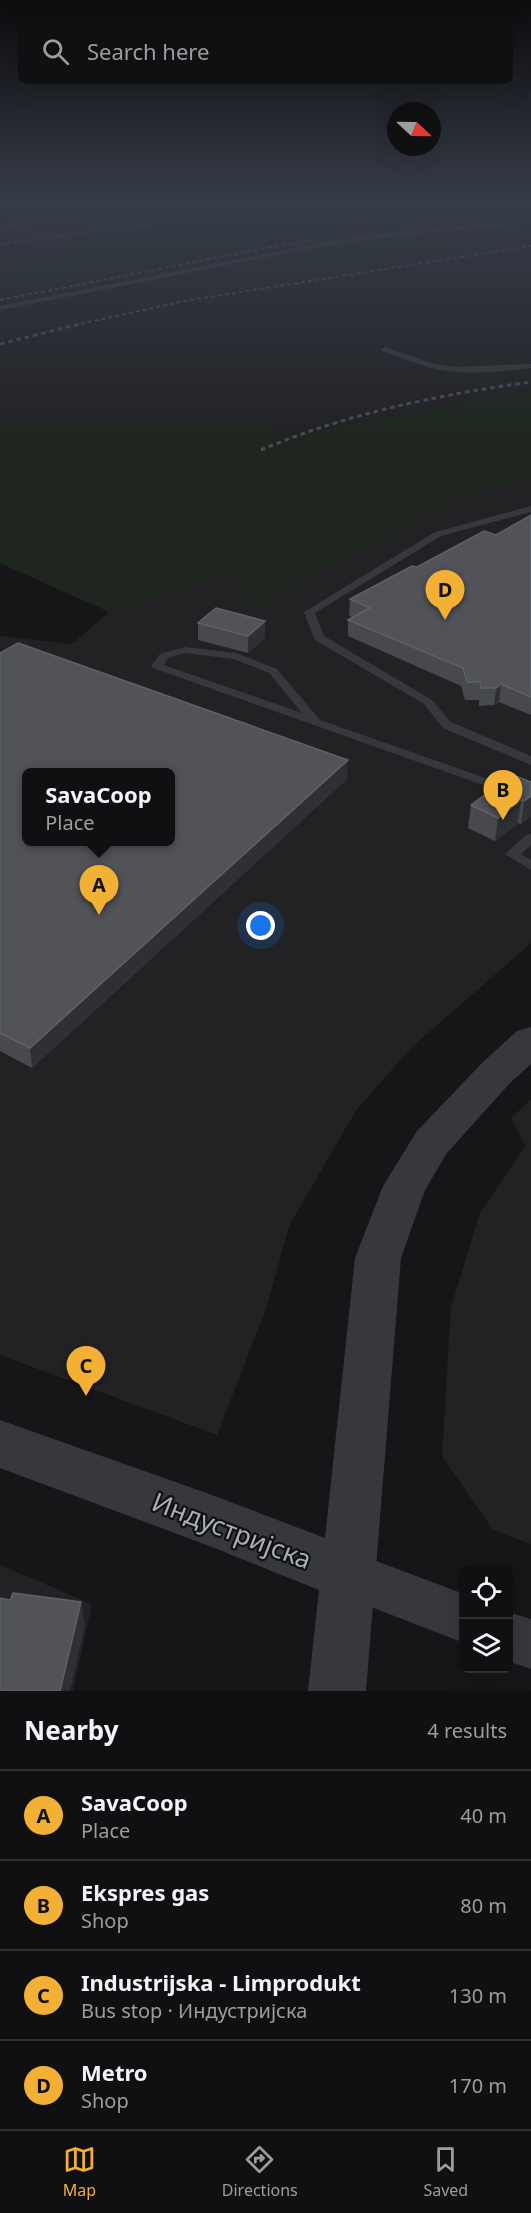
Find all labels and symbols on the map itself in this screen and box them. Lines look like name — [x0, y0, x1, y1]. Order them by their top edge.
north arrow — [387, 102, 441, 156]
pin: D — [426, 570, 464, 620]
pin: B — [484, 770, 522, 820]
pin: A — [80, 866, 118, 915]
your location — [246, 911, 275, 940]
pin: C — [66, 1346, 106, 1396]
street label: Индустријска — [147, 1483, 317, 1577]

